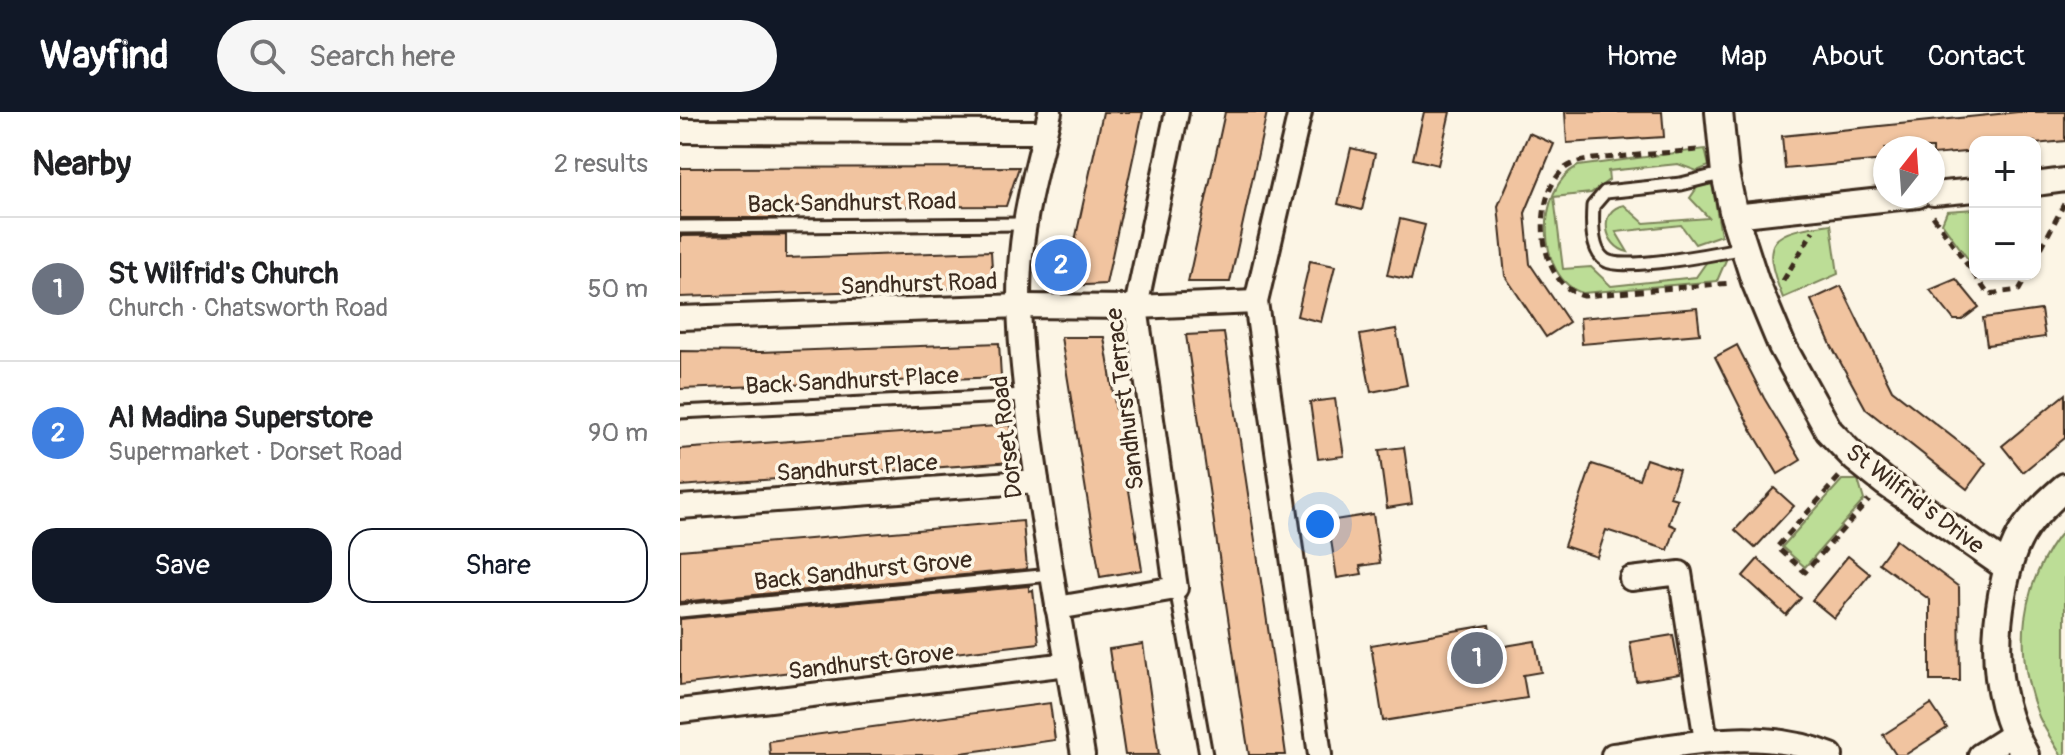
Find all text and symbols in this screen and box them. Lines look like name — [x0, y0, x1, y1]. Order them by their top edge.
search box — [217, 20, 777, 92]
text: Wayfind — [40, 32, 169, 80]
icon: search — [245, 34, 289, 78]
text: Search here — [309, 38, 455, 75]
text: Home — [1606, 39, 1677, 74]
text: Map — [1721, 39, 1767, 74]
text: About — [1811, 39, 1884, 74]
text: Contact — [1928, 39, 2025, 74]
north arrow — [1873, 136, 1945, 208]
map controls — [1969, 136, 2041, 280]
button: + — [1969, 136, 2041, 208]
text: Nearby — [32, 143, 131, 186]
text: 2 results — [554, 148, 648, 180]
street label: Back Sandhurst Road — [747, 187, 957, 219]
button: − — [1969, 208, 2041, 280]
pin: 2 — [1035, 235, 1087, 295]
text: St Wilfrid's Church — [108, 255, 339, 292]
street label: Sandhurst Road — [840, 267, 998, 301]
text: 1 — [53, 273, 63, 305]
text: 50 m — [587, 273, 648, 305]
text: Church · Chatsworth Road — [108, 292, 388, 324]
street label: Sandhurst Terrace — [1099, 306, 1151, 492]
street label: Back Sandhurst Place — [745, 361, 960, 401]
street label: Dorset Road — [985, 374, 1029, 500]
text: Al Madina Superstore — [108, 399, 373, 436]
text: 2 — [51, 417, 65, 449]
text: 90 m — [588, 417, 648, 449]
text: Supermarket · Dorset Road — [108, 436, 403, 468]
street label: St Wilfrid's Drive — [1840, 438, 1990, 561]
street label: Sandhurst Place — [775, 448, 939, 488]
your location — [1300, 504, 1340, 544]
button: Save — [32, 528, 332, 603]
button: Share — [348, 528, 648, 603]
street label: Back Sandhurst Grove — [753, 545, 974, 597]
pin: 1 — [1451, 628, 1503, 688]
street label: Sandhurst Grove — [786, 637, 956, 687]

